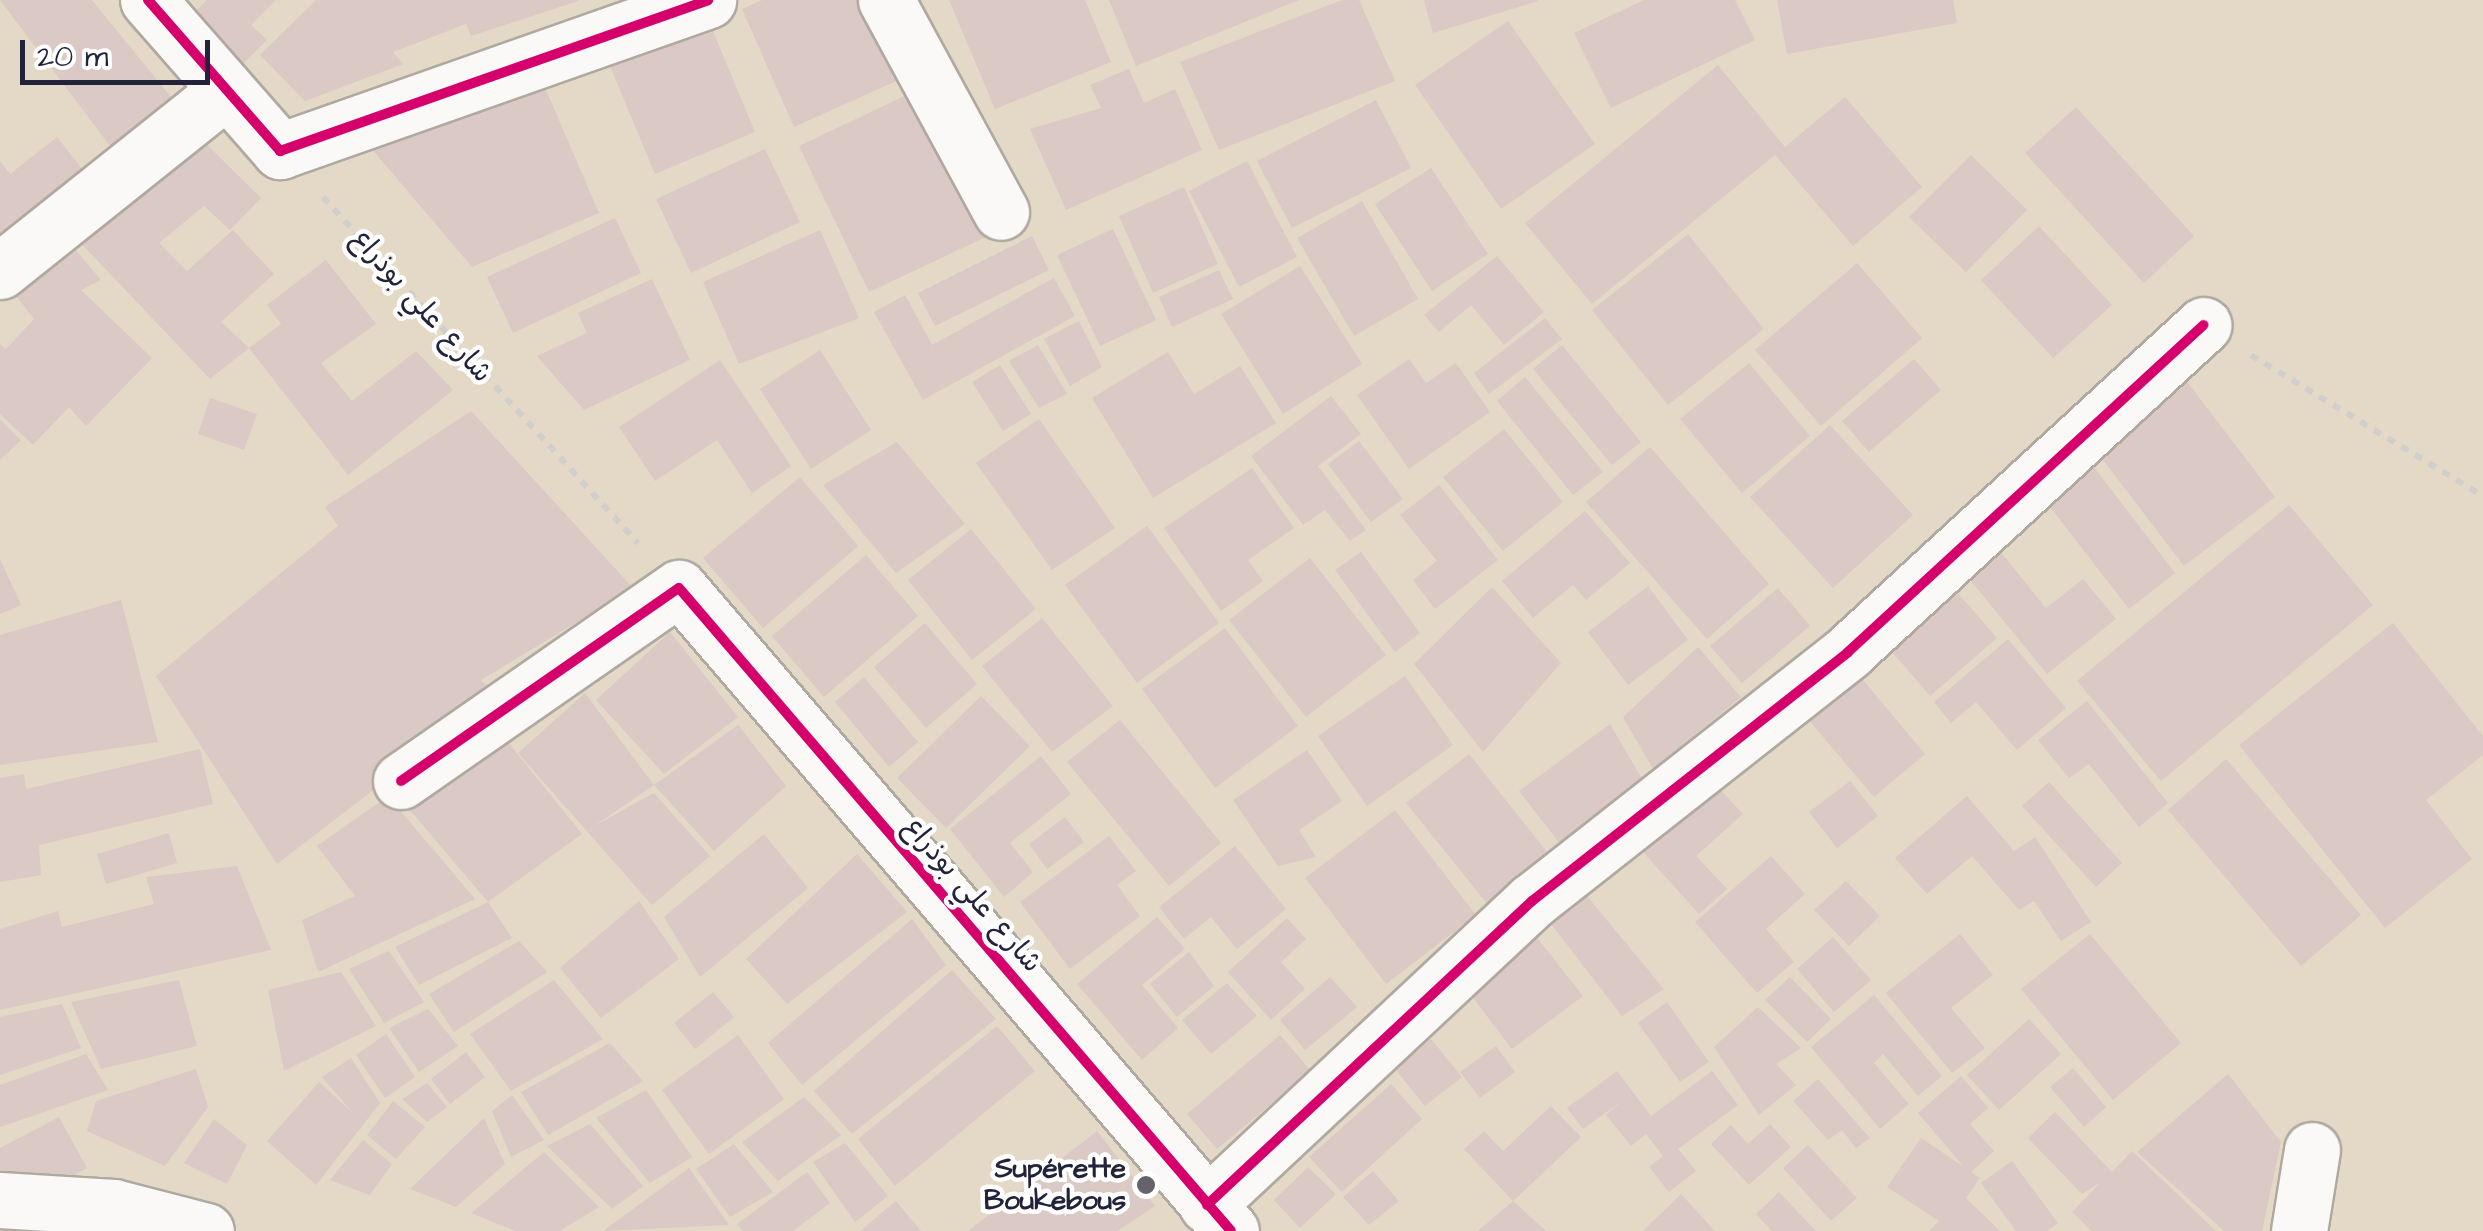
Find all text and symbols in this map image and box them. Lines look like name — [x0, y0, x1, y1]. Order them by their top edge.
scale bar — [25, 20, 215, 82]
text: 20 m — [37, 36, 108, 78]
street label: شارع علي بوذراع — [343, 222, 499, 390]
street label: شارع علي بوذراع — [895, 810, 1049, 980]
place label: Supérette Boukebous — [984, 1152, 1126, 1218]
marker: Supérette Boukebous — [1135, 1174, 1157, 1196]

